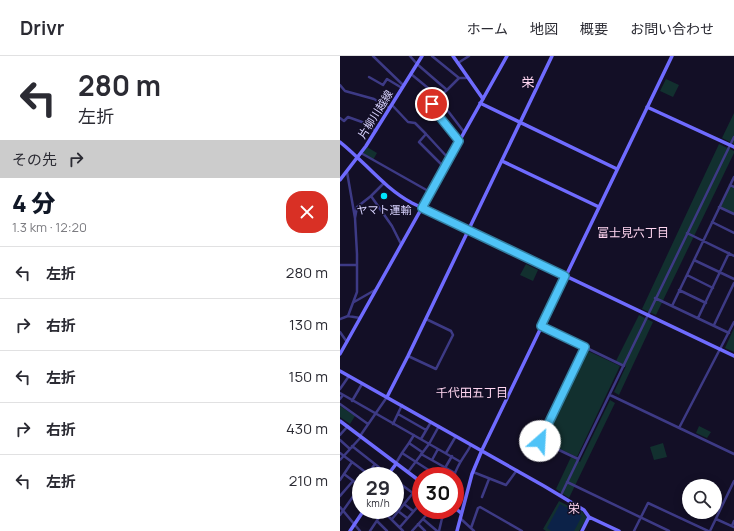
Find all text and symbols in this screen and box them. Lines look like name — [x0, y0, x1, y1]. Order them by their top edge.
text: Drivr — [20, 15, 64, 41]
text: ホーム — [466, 19, 508, 38]
text: 地図 — [530, 19, 558, 38]
text: 概要 — [580, 19, 608, 38]
text: お問い合わせ — [630, 19, 714, 38]
text: 280 m — [78, 66, 161, 104]
icon: left — [12, 72, 64, 124]
district label: 栄 — [521, 73, 535, 91]
street label: 片柳川越線 — [354, 87, 396, 141]
pin — [415, 87, 449, 121]
icon: arrive — [421, 93, 443, 115]
text: 左折 — [78, 104, 114, 128]
icon: right — [65, 148, 87, 170]
text: その先 — [12, 149, 57, 170]
text: 4 分 — [12, 186, 56, 219]
button: close — [286, 191, 328, 233]
marker: ヤマト運輸 — [379, 191, 389, 201]
place label: ヤマト運輸 — [357, 202, 412, 217]
text: 1.3 km · 12:20 — [12, 218, 87, 236]
district label: 富士見六丁目 — [597, 224, 669, 241]
icon: left — [12, 262, 34, 284]
text: 280 m — [286, 262, 328, 283]
text: 左折 — [46, 263, 76, 284]
icon: right — [12, 314, 34, 336]
text: 130 m — [289, 314, 328, 335]
text: 右折 — [46, 315, 76, 336]
icon: left — [12, 366, 34, 388]
text: 150 m — [289, 366, 328, 387]
text: 左折 — [46, 367, 76, 388]
district label: 千代田五丁目 — [436, 384, 508, 401]
icon: right — [12, 418, 34, 440]
text: 430 m — [286, 418, 328, 439]
text: 右折 — [46, 419, 76, 440]
position arrow — [519, 420, 561, 462]
speed limit sign: 30 — [412, 467, 464, 519]
icon: left — [12, 470, 34, 492]
text: 210 m — [289, 470, 328, 491]
text: 左折 — [46, 471, 76, 492]
text: 29 — [366, 474, 390, 501]
map controls — [682, 479, 722, 519]
button: search — [682, 479, 722, 519]
text: km/h — [366, 496, 390, 510]
district label: 栄 — [568, 500, 580, 517]

